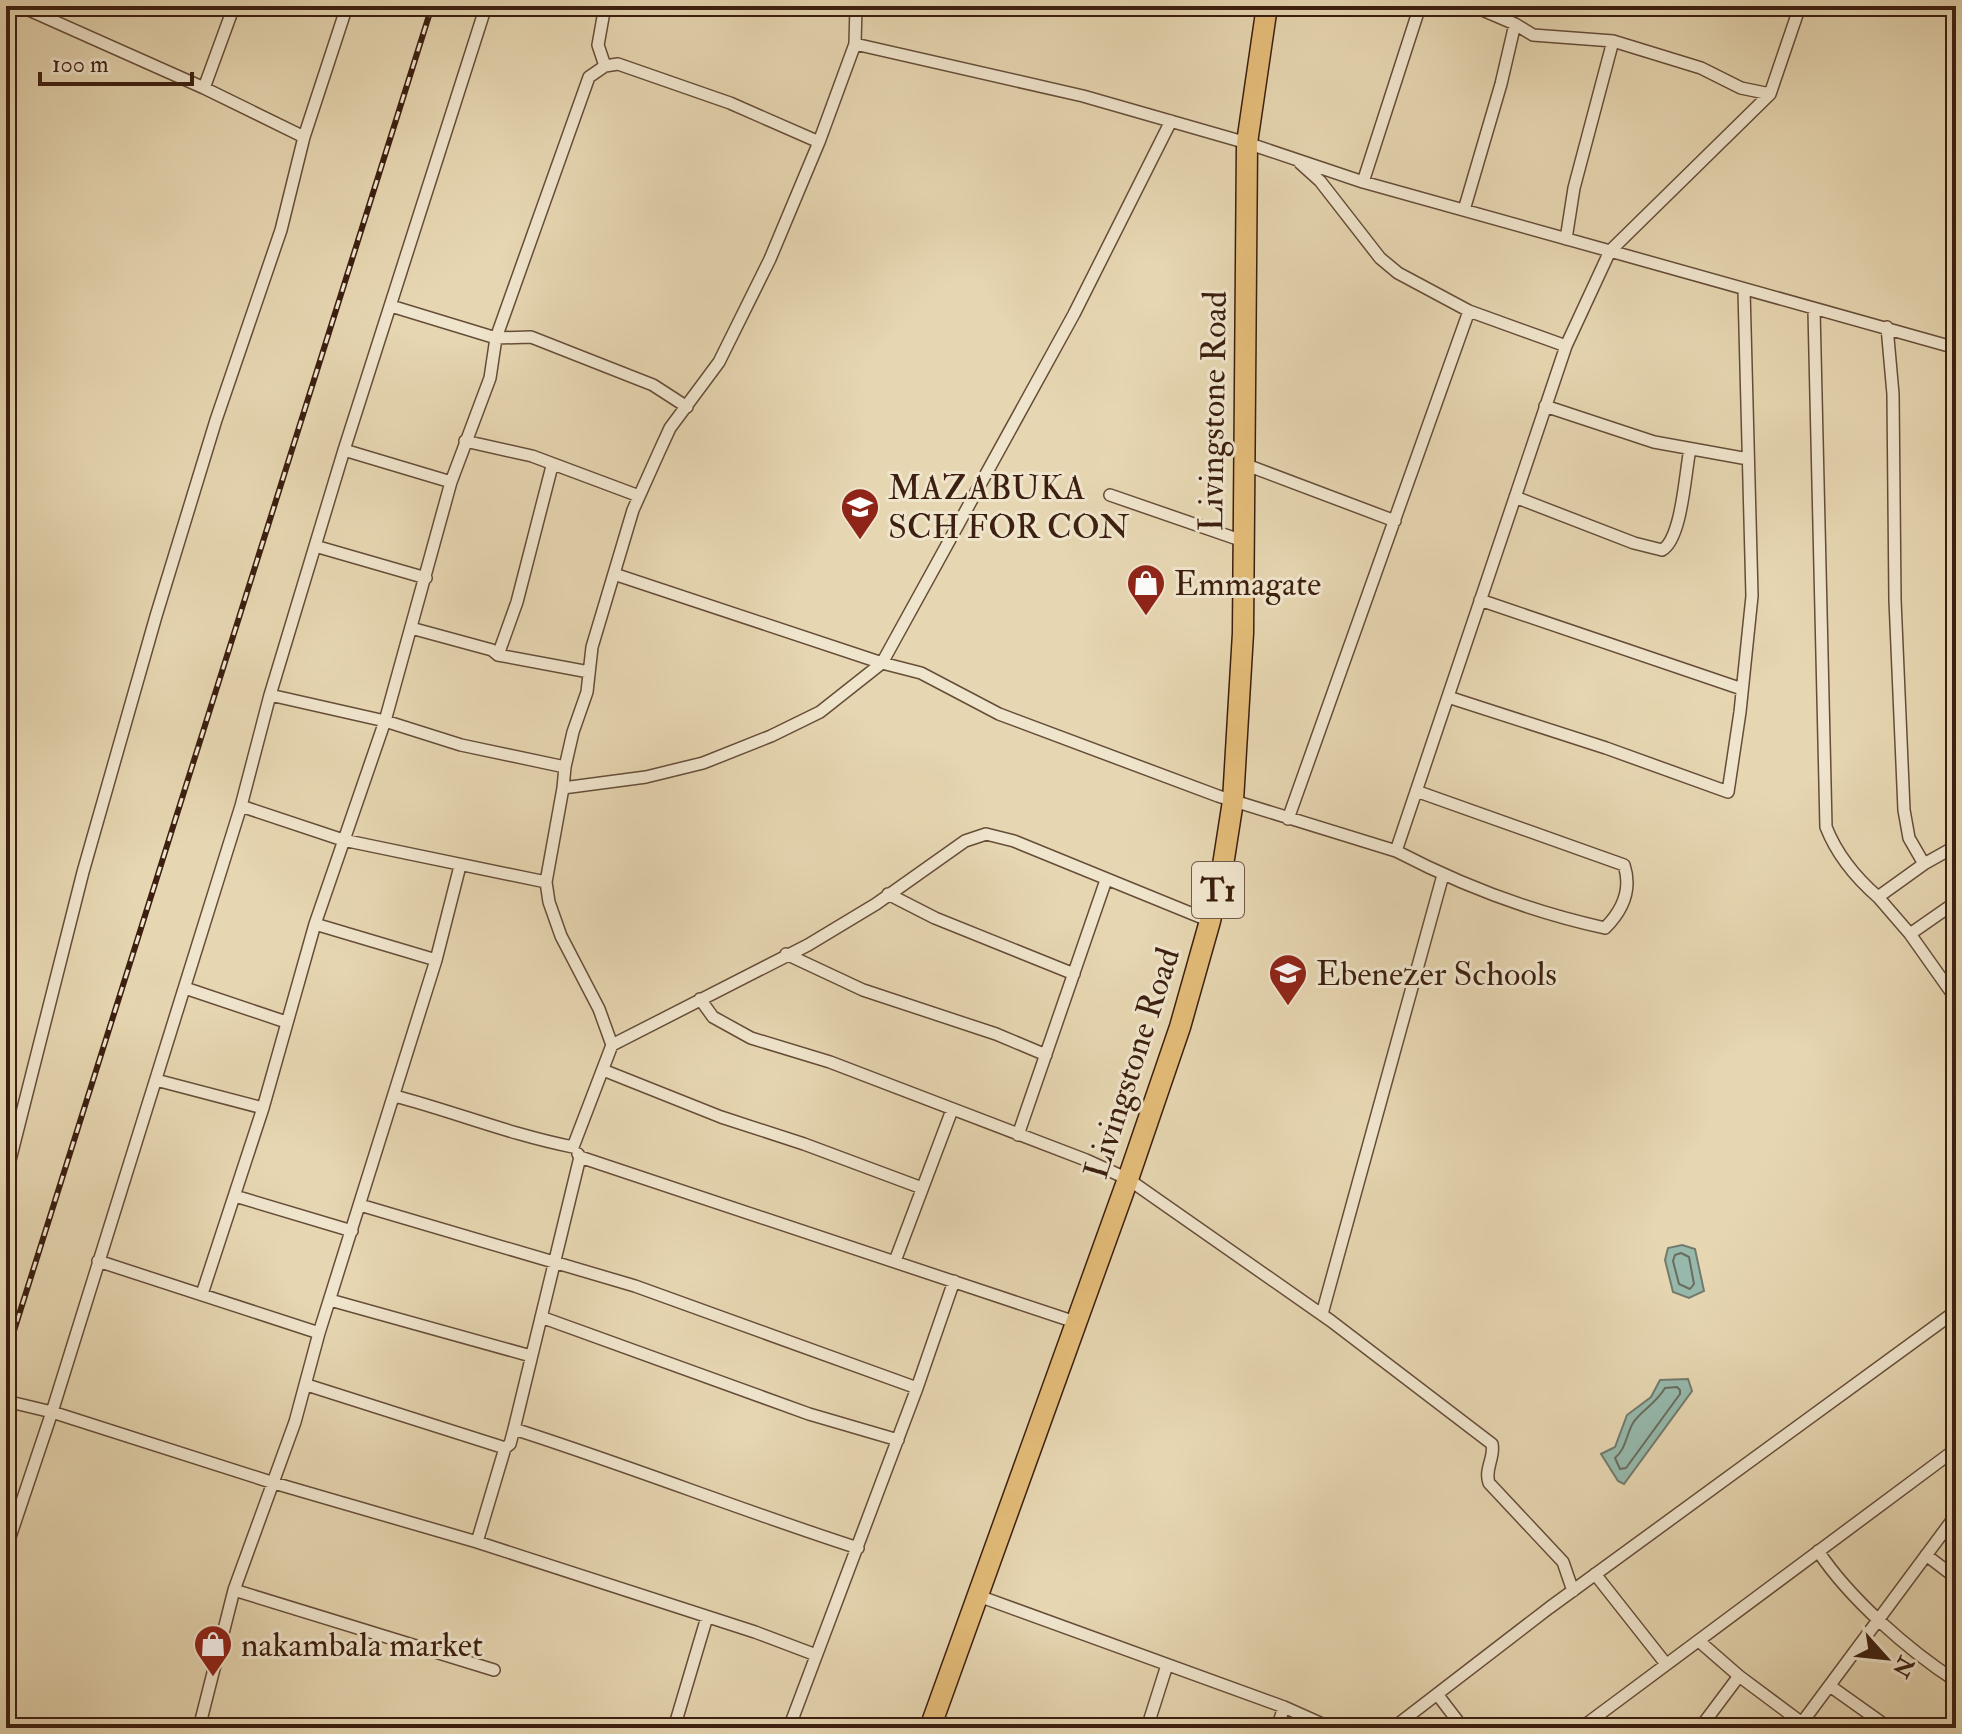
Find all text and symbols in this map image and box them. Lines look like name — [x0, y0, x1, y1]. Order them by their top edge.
scale bar — [40, 36, 192, 86]
text: 100 m — [52, 49, 109, 80]
street label: Livingstone Road — [1190, 290, 1237, 532]
place label: MAZABUKA SCH FOR CON — [888, 467, 1130, 549]
school or university icon: MAZABUKA SCH FOR CON — [839, 486, 881, 541]
shop icon: Emmagate — [1125, 562, 1167, 617]
place label: Emmagate — [1174, 563, 1321, 606]
road number: T1 — [1192, 862, 1244, 918]
street label: Livingstone Road — [1075, 942, 1190, 1184]
school or university icon: Ebenezer Schools — [1267, 952, 1309, 1007]
place label: Ebenezer Schools — [1316, 953, 1557, 996]
north arrow — [1846, 1618, 1926, 1698]
shop icon: nakambala market — [192, 1623, 234, 1678]
place label: nakambala market — [241, 1624, 483, 1667]
text: N — [1886, 1651, 1920, 1682]

